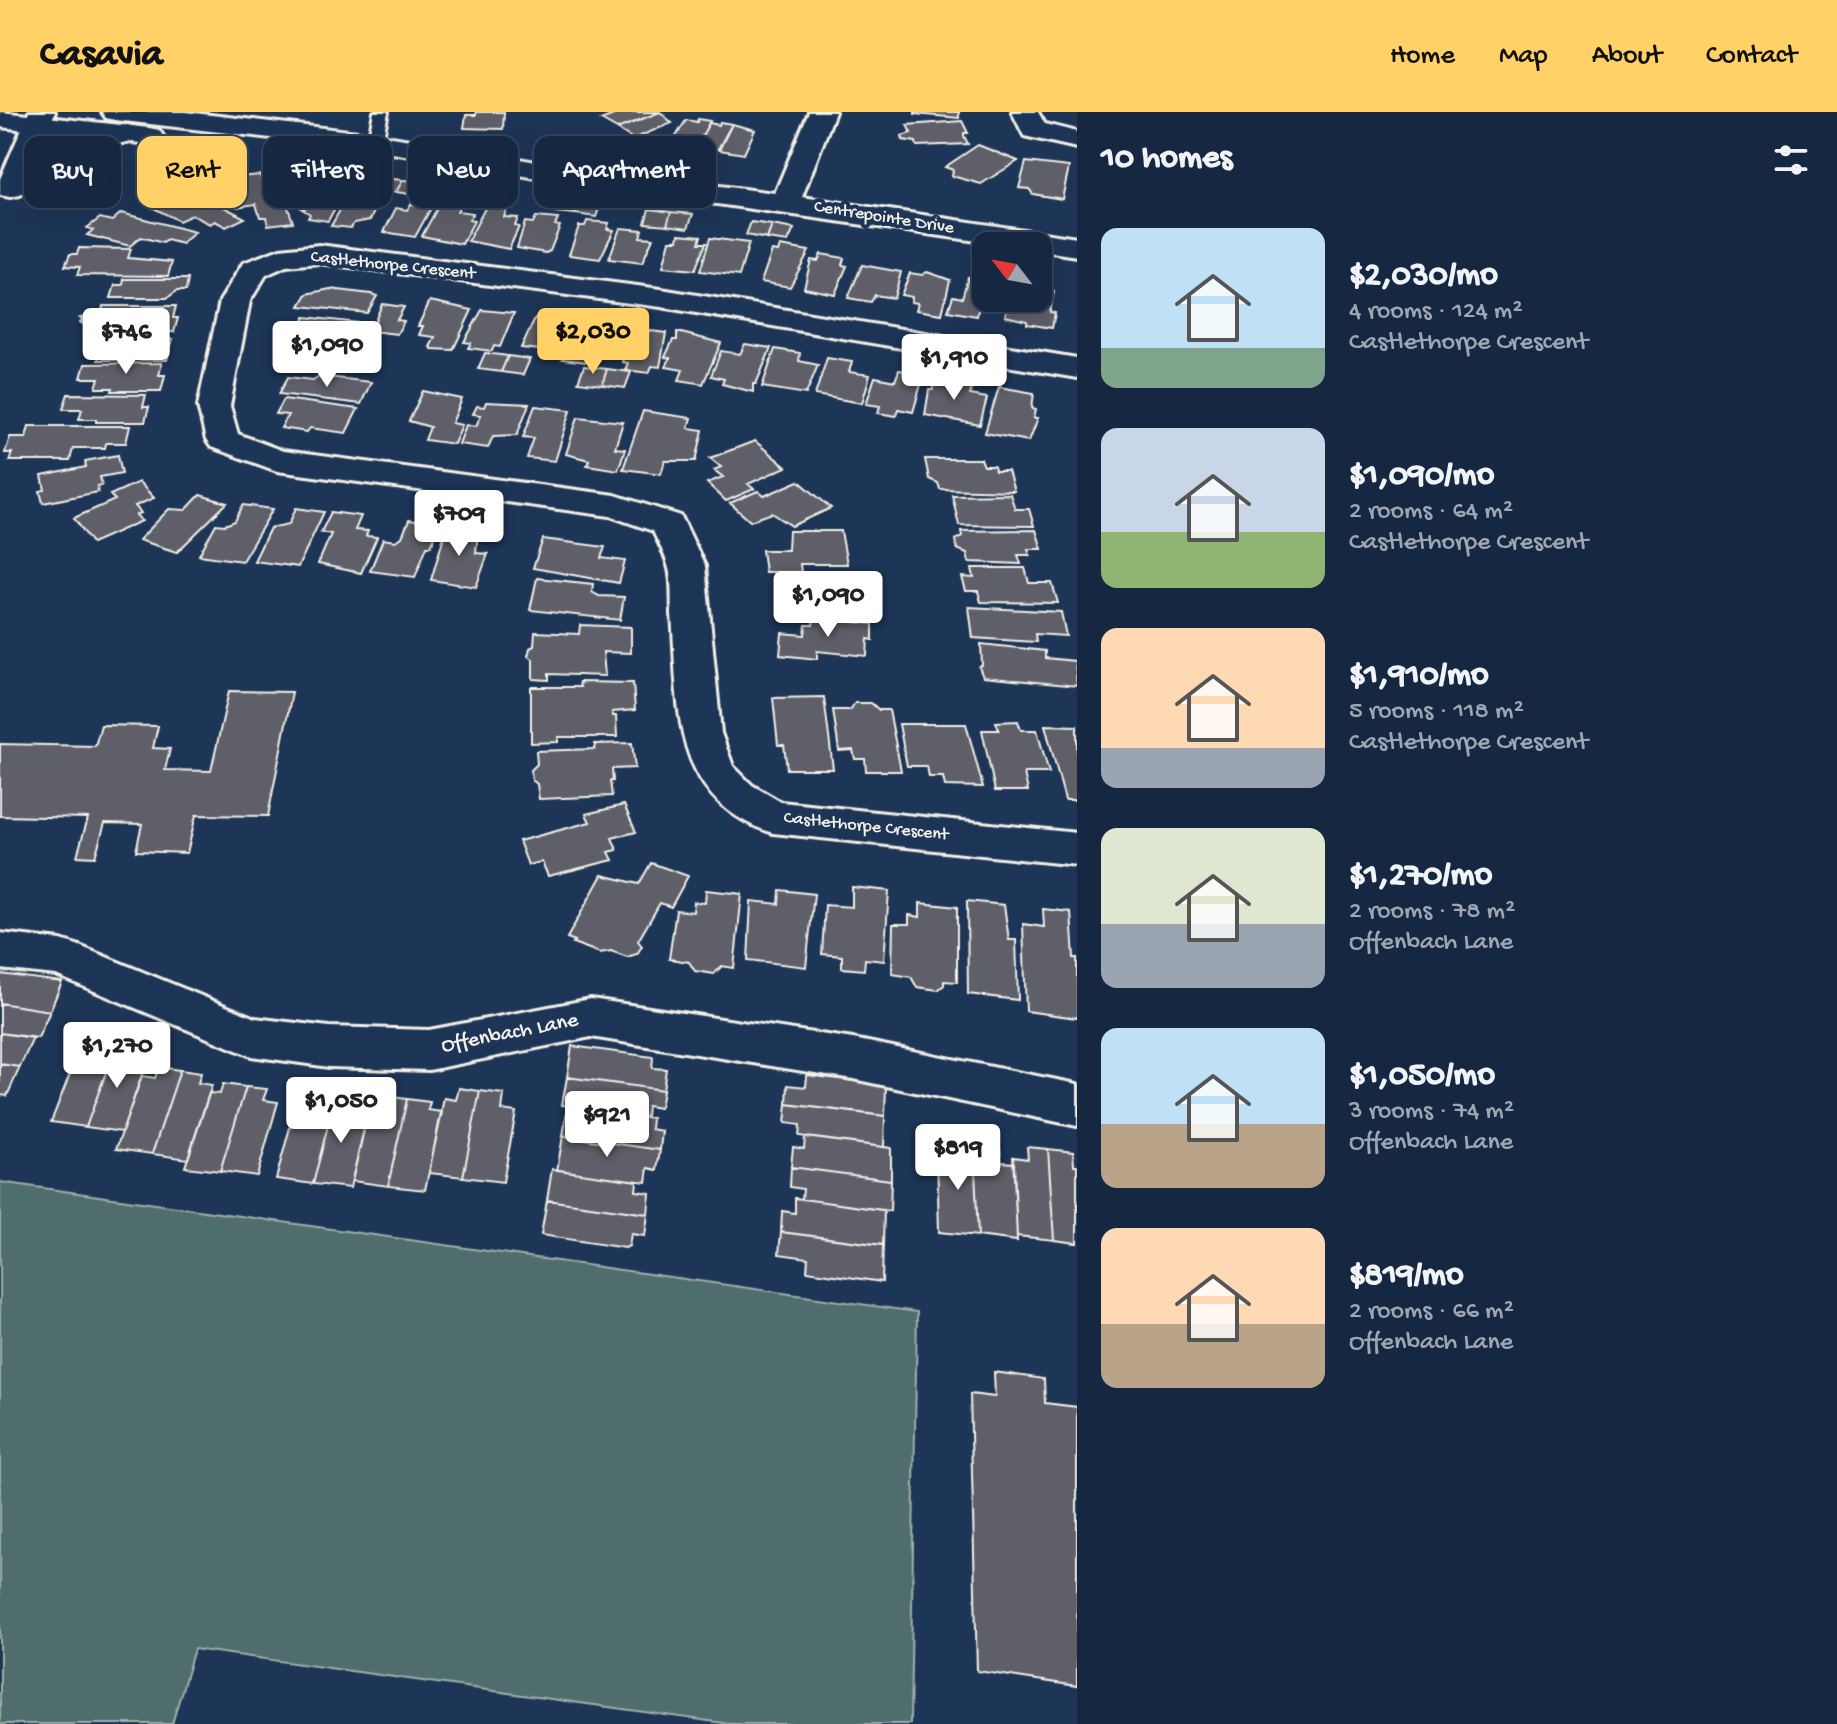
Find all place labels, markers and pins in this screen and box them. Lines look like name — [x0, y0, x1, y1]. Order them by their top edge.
pin: $746 — [79, 308, 173, 376]
pin: $2,030 — [528, 308, 658, 376]
pin: $1,090 — [262, 321, 392, 389]
pin: $1,910 — [889, 334, 1019, 402]
pin: $709 — [412, 490, 506, 558]
pin: $1,090 — [763, 571, 893, 639]
pin: $1,270 — [52, 1022, 182, 1090]
pin: $1,050 — [276, 1077, 406, 1145]
pin: $921 — [560, 1091, 654, 1159]
pin: $819 — [911, 1124, 1005, 1192]

